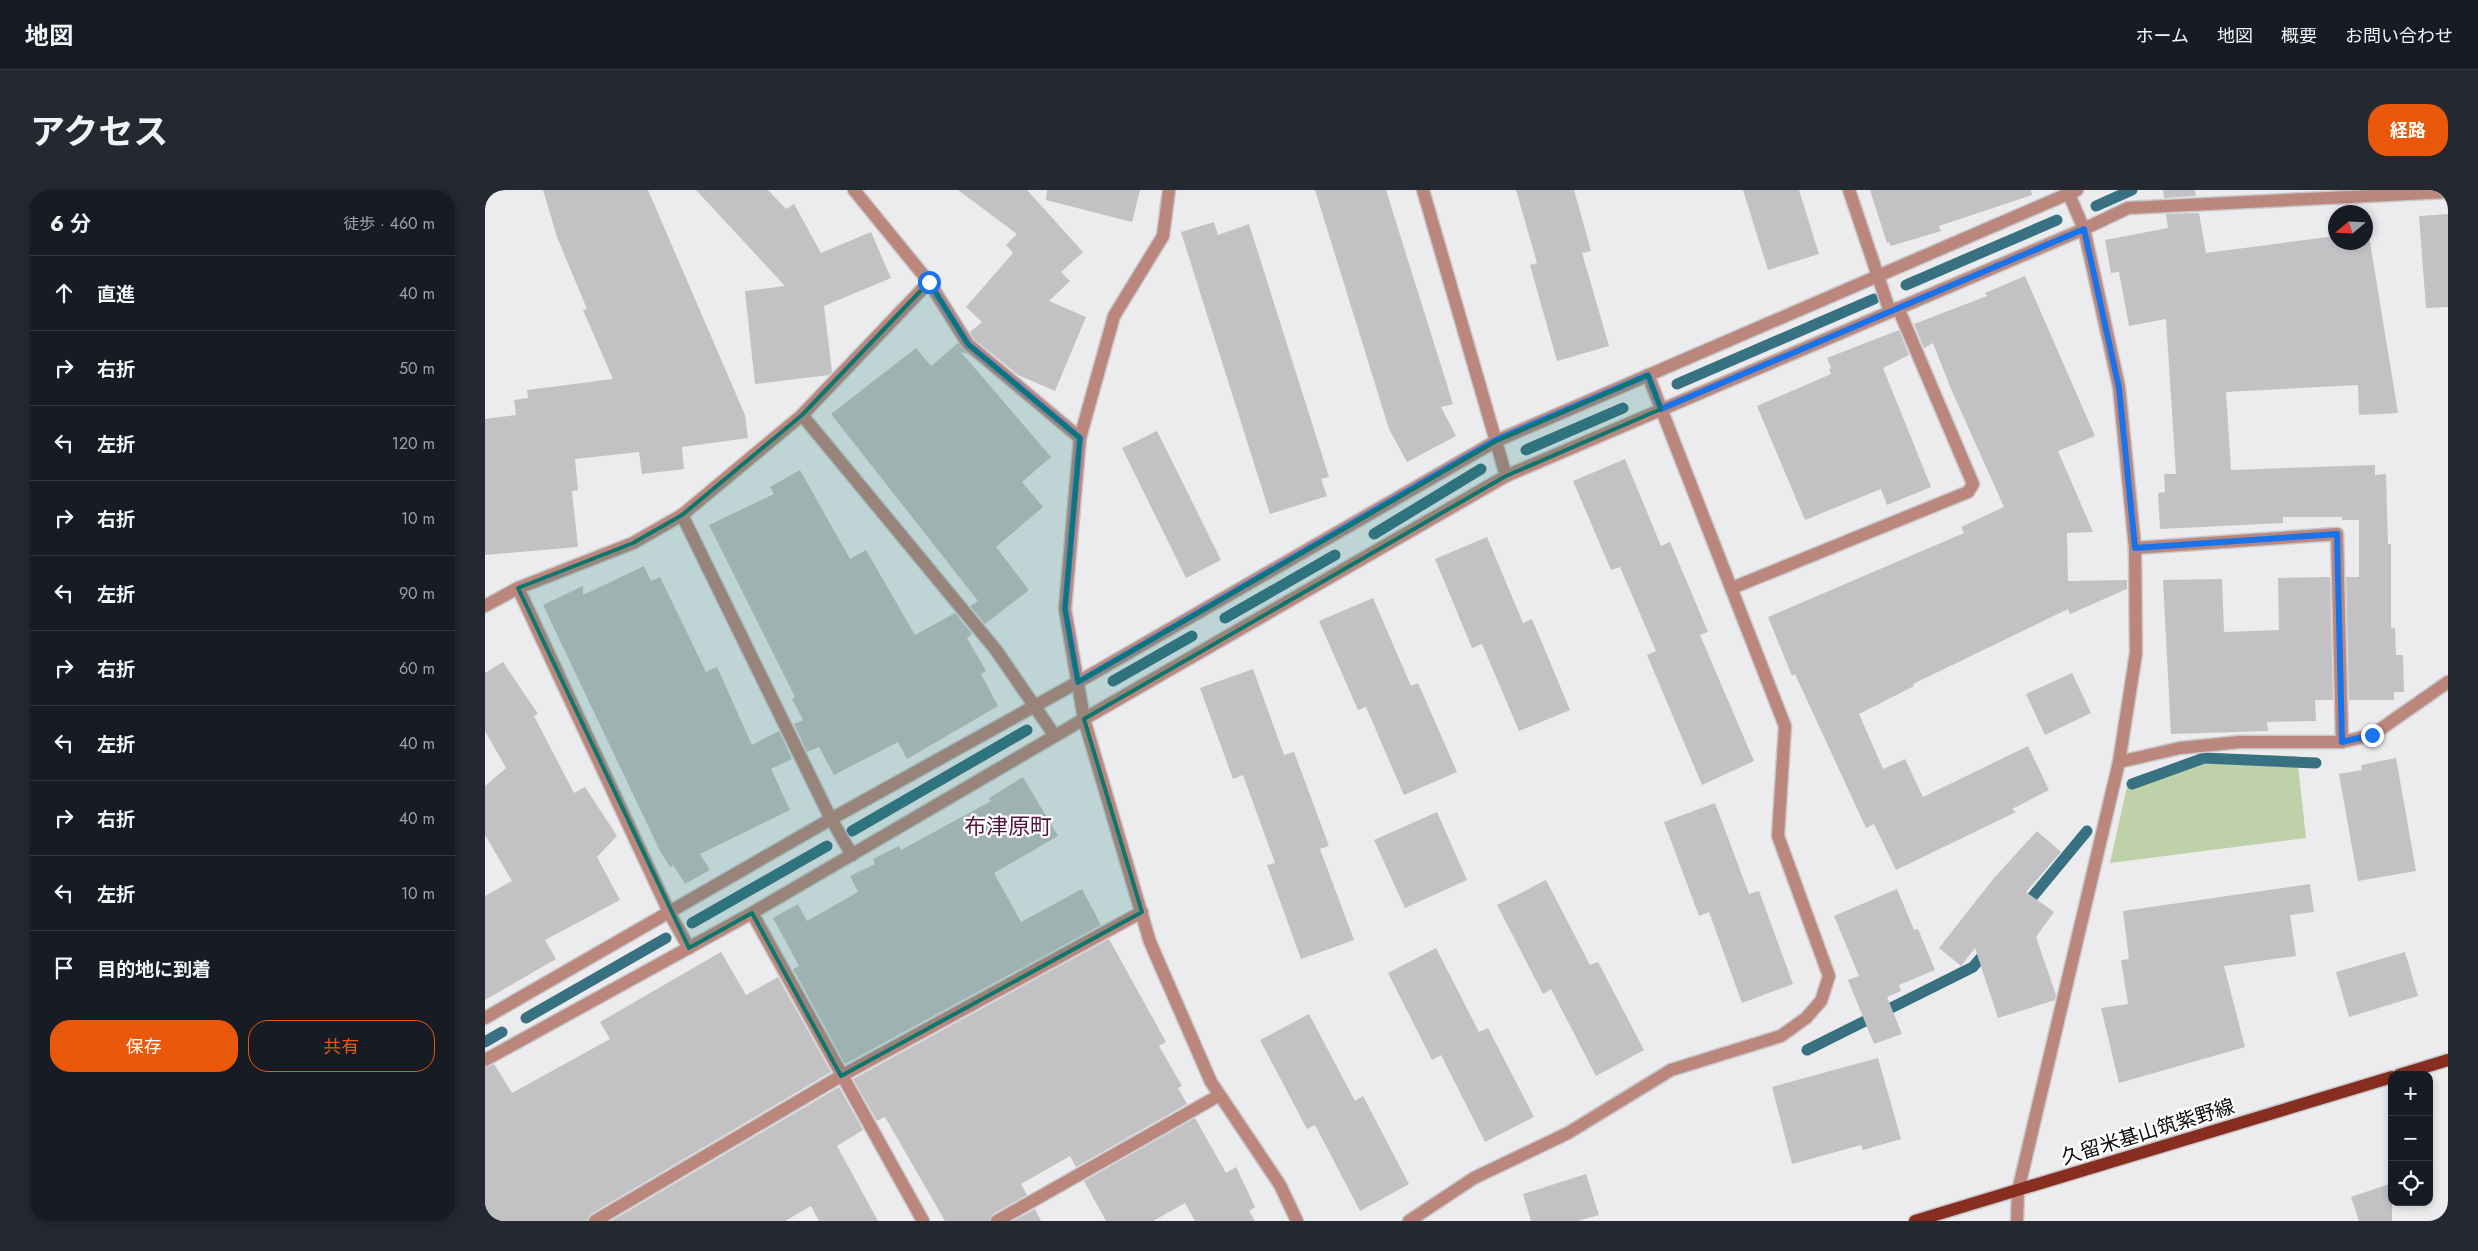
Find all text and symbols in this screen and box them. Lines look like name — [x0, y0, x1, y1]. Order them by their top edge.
text: 地図 — [25, 18, 73, 53]
text: ホーム — [2136, 23, 2189, 49]
text: 地図 — [2217, 23, 2253, 49]
text: 概要 — [2281, 23, 2317, 49]
text: お問い合わせ — [2345, 23, 2453, 49]
button: 経路 — [2368, 104, 2448, 156]
text: アクセス — [30, 107, 168, 157]
north arrow — [2328, 205, 2373, 250]
text: 6 分 — [50, 209, 91, 239]
text: 徒歩 · 460 m — [343, 212, 435, 235]
route start — [918, 271, 941, 294]
icon: ahead — [50, 279, 78, 307]
text: 直進 — [97, 281, 135, 308]
text: 40 m — [399, 282, 435, 305]
icon: right — [50, 354, 78, 382]
text: 右折 — [97, 356, 135, 383]
text: 50 m — [399, 357, 435, 380]
icon: left — [50, 429, 78, 457]
text: 左折 — [97, 431, 135, 458]
text: 120 m — [392, 432, 435, 455]
icon: right — [50, 504, 78, 532]
text: 右折 — [97, 506, 135, 533]
text: 10 m — [401, 507, 435, 530]
icon: left — [50, 579, 78, 607]
text: 左折 — [97, 581, 135, 608]
text: 90 m — [399, 582, 435, 605]
icon: right — [50, 654, 78, 682]
text: 右折 — [97, 656, 135, 683]
text: 60 m — [399, 657, 435, 680]
route end — [2361, 724, 2384, 747]
icon: left — [50, 729, 78, 757]
text: 左折 — [97, 731, 135, 758]
text: 40 m — [399, 732, 435, 755]
icon: right — [50, 804, 78, 832]
text: 右折 — [97, 806, 135, 833]
text: 40 m — [399, 807, 435, 830]
district label: 布津原町 — [964, 810, 1052, 842]
icon: left — [50, 879, 78, 907]
text: 左折 — [97, 881, 135, 908]
text: 10 m — [401, 882, 435, 905]
icon: arrive — [50, 954, 78, 982]
text: 目的地に到着 — [97, 956, 211, 983]
button: 保存 — [50, 1020, 238, 1072]
button: 共有 — [248, 1020, 435, 1072]
map controls — [2388, 1071, 2433, 1206]
button: + — [2388, 1071, 2433, 1116]
street label: 久留米基山筑紫野線 — [2058, 1092, 2238, 1172]
button: − — [2388, 1116, 2433, 1161]
button: locate — [2388, 1161, 2433, 1206]

